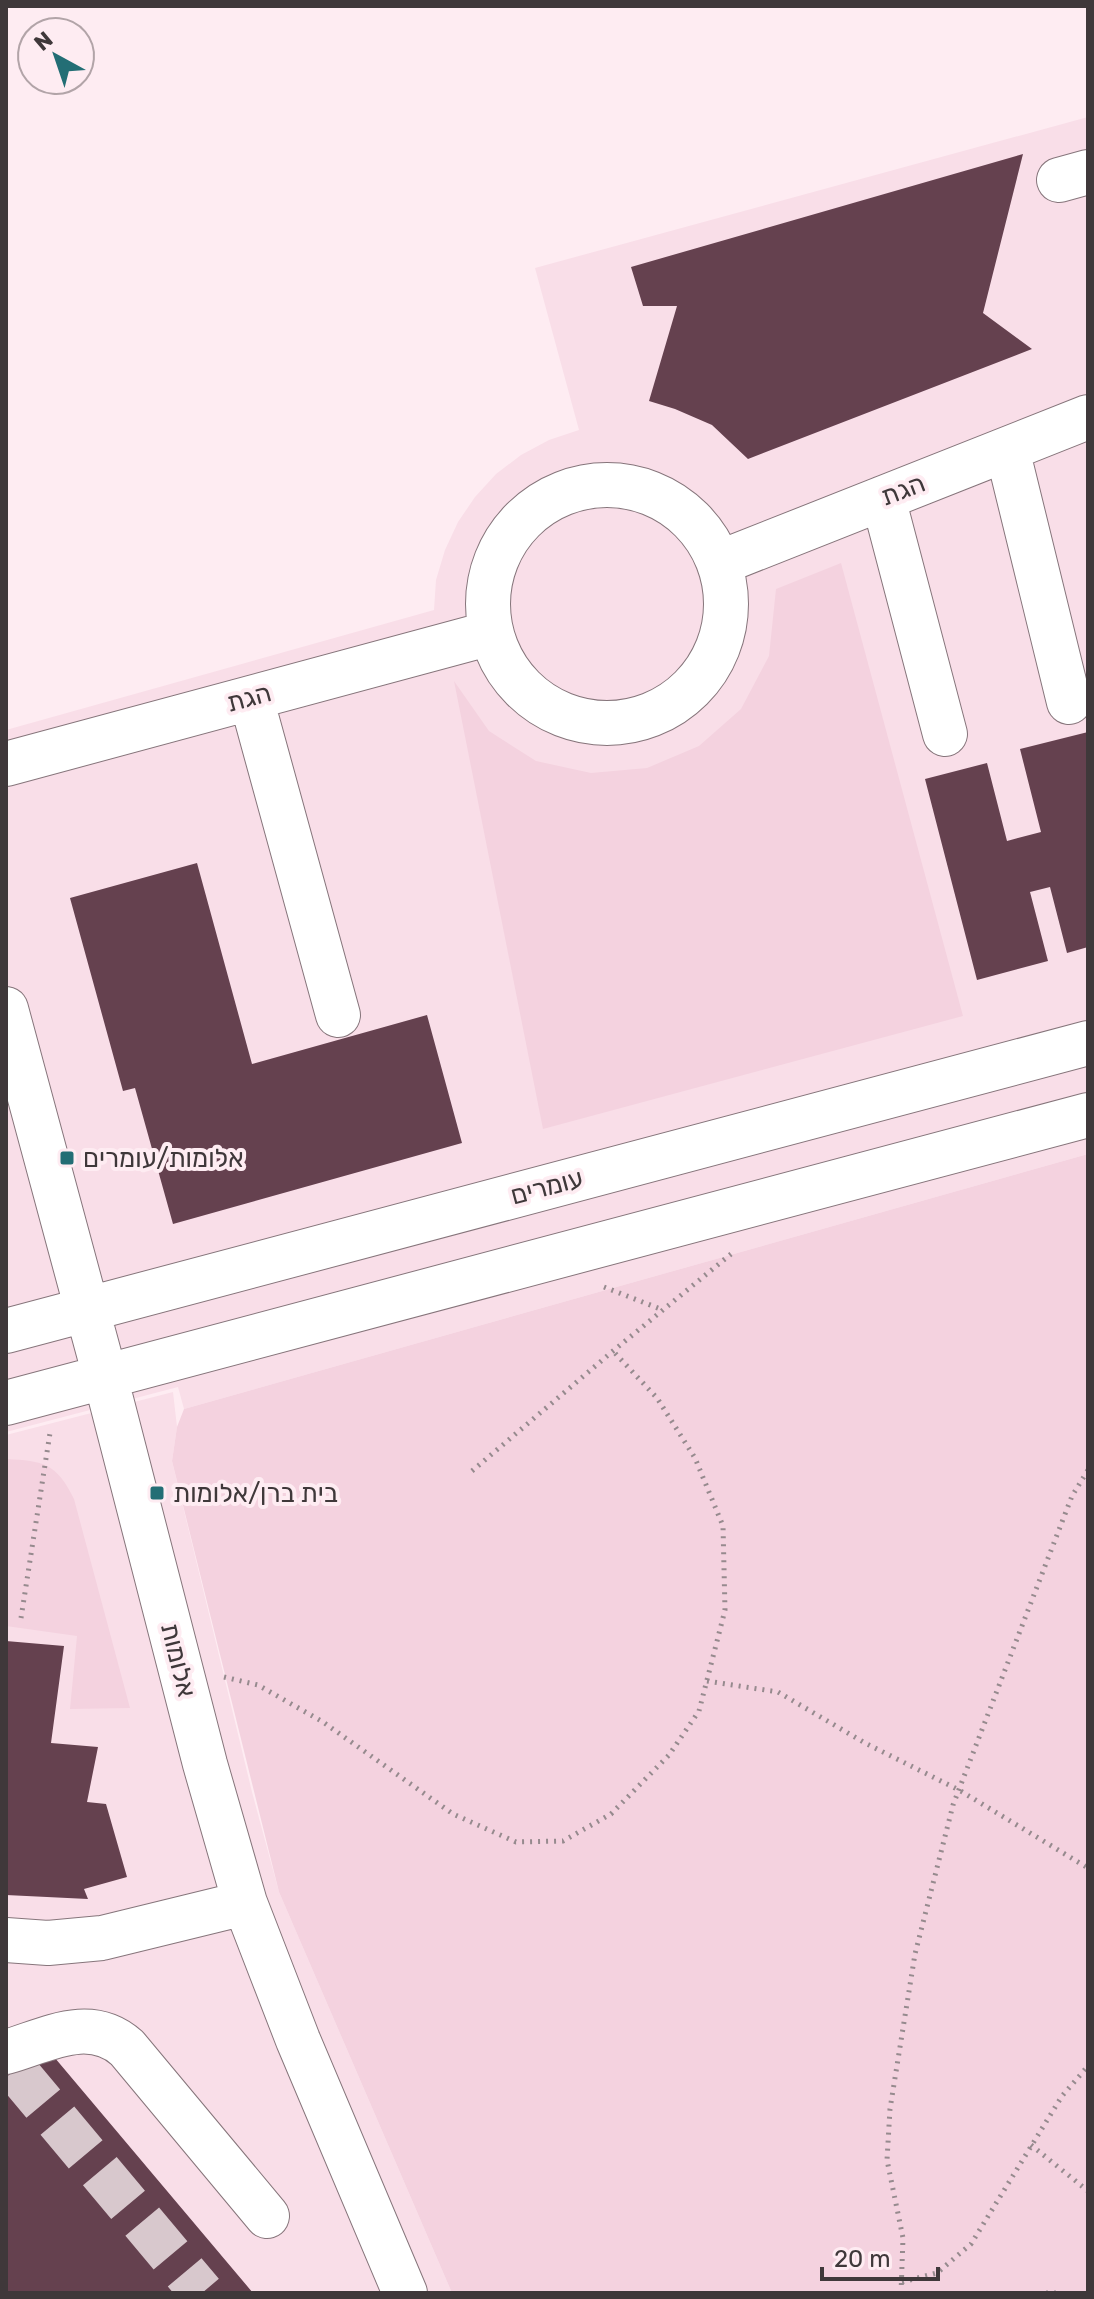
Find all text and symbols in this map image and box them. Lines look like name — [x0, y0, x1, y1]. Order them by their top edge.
north arrow — [16, 16, 96, 96]
text: N — [29, 26, 58, 56]
street label: הגת — [877, 467, 929, 513]
street label: הגת — [223, 677, 275, 719]
place label: אלומות/עומרים — [83, 1143, 244, 1174]
marker: אלומות/עומרים — [58, 1149, 76, 1167]
street label: עומרים — [507, 1162, 587, 1212]
place label: בית ברן/אלומות — [173, 1478, 338, 1509]
marker: בית ברן/אלומות — [148, 1484, 166, 1502]
street label: אלומות — [154, 1620, 202, 1700]
scale bar — [822, 2231, 938, 2281]
text: 20 m — [834, 2245, 891, 2273]

